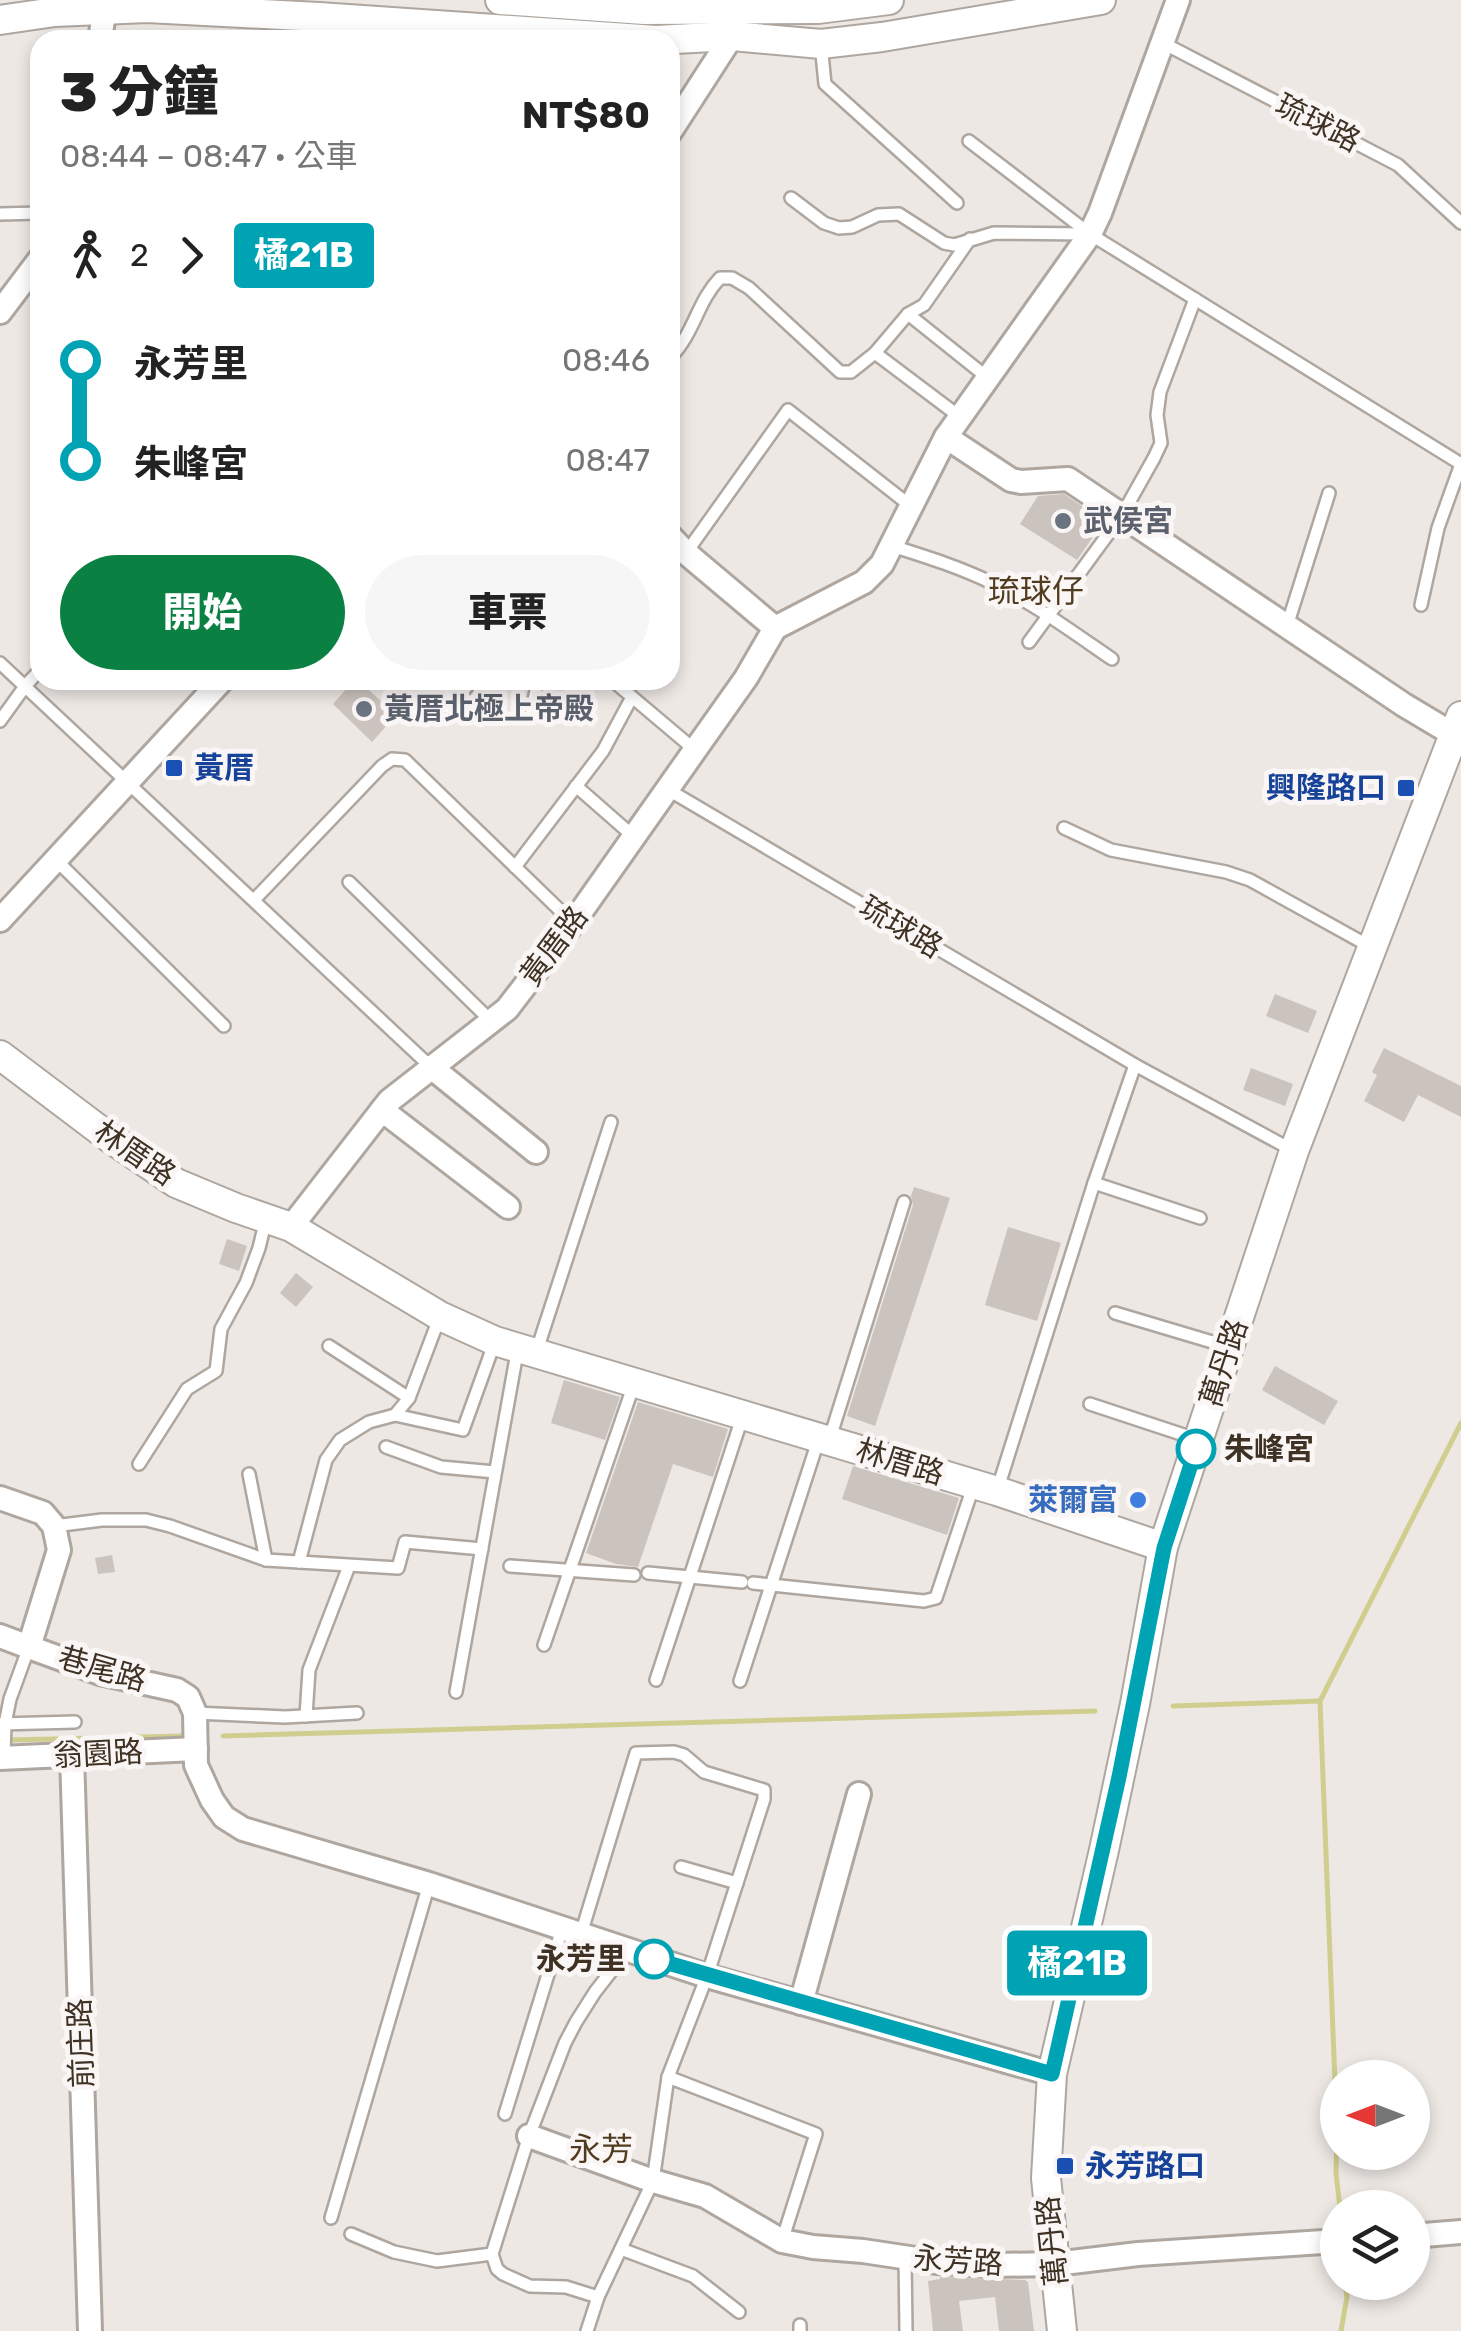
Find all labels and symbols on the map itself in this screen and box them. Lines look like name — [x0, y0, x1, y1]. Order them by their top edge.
street label: 琉球路 — [1270, 87, 1366, 159]
place label: 武侯宮 — [1083, 503, 1173, 539]
marker: 武侯宮 — [1052, 510, 1074, 532]
district label: 琉球仔 — [988, 572, 1084, 610]
place label: 黃厝北極上帝殿 — [384, 691, 594, 727]
marker: 黃厝北極上帝殿 — [353, 698, 375, 720]
place label: 黃厝 — [194, 750, 254, 786]
marker: 黃厝 — [163, 757, 185, 779]
place label: 興隆路口 — [1266, 770, 1386, 806]
marker: 興隆路口 — [1395, 777, 1417, 799]
street label: 琉球路 — [853, 888, 949, 966]
street label: 黃厝路 — [513, 899, 595, 993]
street label: 林厝路 — [88, 1113, 182, 1193]
street label: 萬丹路 — [1193, 1315, 1255, 1411]
marker: 朱峰宮 — [1177, 1430, 1215, 1468]
place label: 朱峰宮 — [1224, 1431, 1314, 1467]
street label: 林厝路 — [852, 1432, 948, 1492]
place label: 萊爾富 — [1028, 1482, 1118, 1518]
marker: 萊爾富 — [1127, 1489, 1149, 1511]
street label: 巷尾路 — [54, 1639, 150, 1699]
street label: 翁園路 — [52, 1734, 144, 1774]
line badge: 橘21B — [1007, 1930, 1147, 1996]
marker: 永芳里 — [635, 1940, 673, 1978]
place label: 永芳里 — [536, 1941, 626, 1977]
street label: 前庄路 — [61, 1997, 101, 2089]
north arrow — [1320, 2060, 1430, 2170]
district label: 永芳 — [569, 2130, 633, 2168]
place label: 永芳路口 — [1085, 2148, 1205, 2184]
marker: 永芳路口 — [1054, 2155, 1076, 2177]
street label: 萬丹路 — [1029, 2194, 1075, 2288]
street label: 永芳路 — [912, 2240, 1004, 2282]

